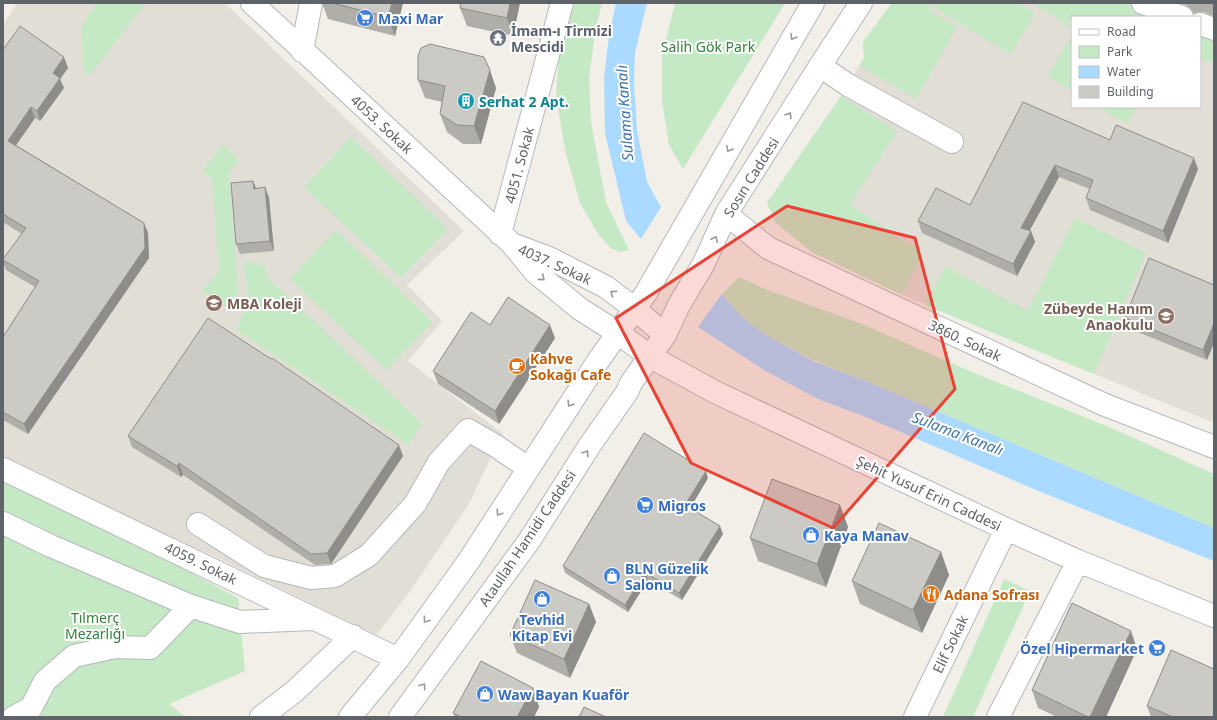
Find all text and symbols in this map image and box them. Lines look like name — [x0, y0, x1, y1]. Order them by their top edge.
supermarket icon: Maxi Mar — [355, 8, 375, 28]
place label: Maxi Mar — [378, 9, 444, 28]
legend — [1071, 16, 1201, 108]
place label: İmam-ı Tirmizi Mescidi — [511, 21, 612, 56]
text: Road — [1107, 23, 1136, 40]
temple icon: İmam-ı Tirmizi Mescidi — [488, 28, 508, 48]
one-way arrow — [791, 33, 798, 40]
park label: Salih Gök Park — [661, 37, 756, 56]
text: Park — [1107, 43, 1133, 60]
text: Water — [1107, 63, 1141, 80]
water label: Sulama Kanalı — [611, 64, 637, 162]
text: Building — [1107, 83, 1154, 100]
street label: 4053. Sokak — [347, 90, 418, 158]
building icon: Serhat 2 Apt. — [456, 91, 476, 111]
place label: Serhat 2 Apt. — [479, 92, 569, 111]
one-way arrow — [784, 112, 791, 119]
street label: 4051. Sokak — [500, 124, 538, 205]
street label: Sosın Caddesi — [719, 133, 783, 221]
one-way arrow — [726, 145, 733, 153]
one-way arrow — [710, 235, 718, 243]
street label: 4037. Sokak — [515, 239, 595, 289]
one-way arrow — [537, 273, 544, 280]
one-way arrow — [610, 290, 617, 297]
school or university icon: MBA Koleji — [204, 293, 224, 313]
place label: MBA Koleji — [227, 294, 302, 313]
place label: Zübeyde Hanım Anaokulu — [1044, 299, 1153, 334]
school or university icon: Zübeyde Hanım Anaokulu — [1156, 306, 1176, 326]
street label: 3860. Sokak — [925, 315, 1005, 365]
place label: Kahve Sokağı Cafe — [530, 349, 611, 384]
cafe icon: Kahve Sokağı Cafe — [507, 356, 527, 376]
one-way arrow — [567, 400, 575, 407]
water label: Sulama Kanalı — [910, 406, 1007, 460]
one-way arrow — [581, 450, 588, 457]
street label: Şehit Yusuf Erin Caddesi — [853, 451, 1005, 535]
street label: Ataullah Hamidi Caddesi — [474, 466, 580, 610]
supermarket icon: Migros — [635, 495, 655, 515]
place label: Migros — [658, 496, 706, 515]
one-way arrow — [496, 509, 504, 516]
shop icon: Kaya Manav — [801, 525, 821, 545]
place label: Kaya Manav — [824, 526, 909, 545]
street label: 4059. Sokak — [162, 537, 241, 589]
place label: BLN Güzelik Salonu — [625, 559, 709, 594]
shop icon: BLN Güzelik Salonu — [602, 566, 622, 586]
restaurant icon: Adana Sofrası — [921, 584, 941, 604]
place label: Adana Sofrası — [944, 585, 1040, 604]
shop icon: Tevhid Kitap Evi — [532, 589, 552, 609]
park label: Tılmerç Mezarlığı — [65, 608, 125, 643]
place label: Tevhid Kitap Evi — [512, 610, 572, 645]
street label: Elif Sokak — [928, 611, 972, 676]
one-way arrow — [423, 616, 431, 623]
supermarket icon: Özel Hipermarket — [1147, 638, 1167, 658]
place label: Özel Hipermarket — [1020, 639, 1144, 658]
one-way arrow — [418, 683, 425, 690]
shop icon: Waw Bayan Kuaför — [475, 684, 495, 704]
place label: Waw Bayan Kuaför — [498, 685, 630, 704]

